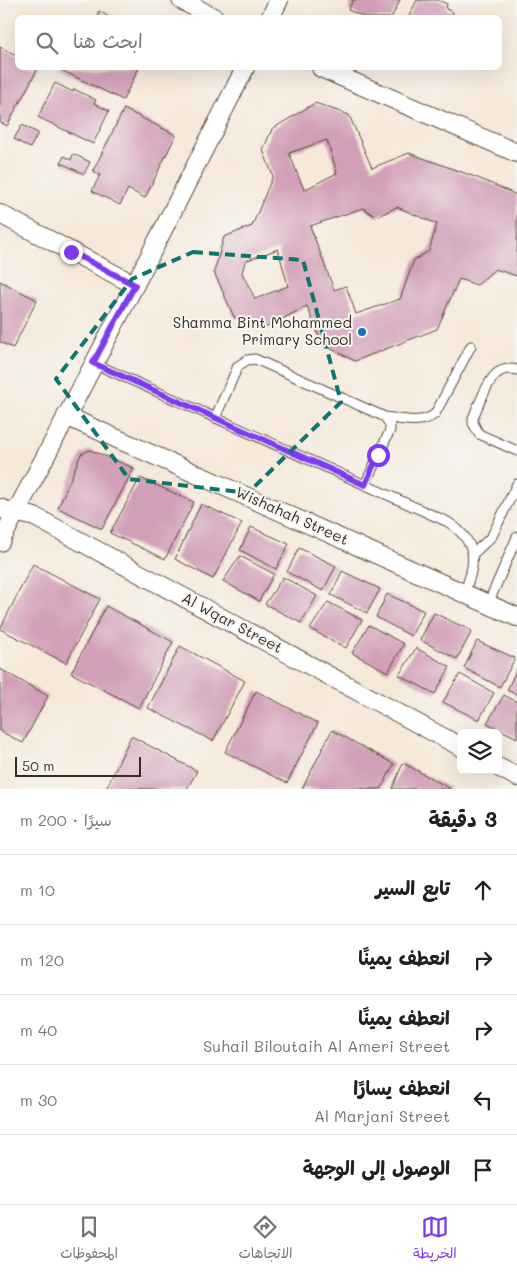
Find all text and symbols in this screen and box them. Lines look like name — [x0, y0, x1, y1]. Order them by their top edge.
search box — [15, 15, 502, 70]
text: ابحث هنا — [73, 28, 143, 53]
icon: search — [33, 29, 61, 57]
route end — [60, 241, 83, 264]
place label: Shamma Bint Mohammed Primary School — [173, 312, 352, 349]
marker: Shamma Bint Mohammed Primary School — [356, 326, 368, 338]
route start — [367, 444, 390, 467]
street label: Wishahah Street — [233, 481, 352, 549]
street label: Al Wqar Street — [179, 587, 286, 657]
map controls — [457, 729, 502, 774]
button: layers — [457, 729, 502, 774]
scale bar — [15, 754, 141, 777]
text: 50 m — [22, 756, 54, 775]
text: 3 دقيقة — [428, 805, 497, 832]
text: سيرًا · 200 m — [20, 809, 112, 830]
text: تابع السير — [375, 875, 450, 900]
icon: ahead — [469, 876, 497, 904]
text: 10 m — [20, 879, 55, 900]
text: انعطف يمينًا — [358, 945, 450, 970]
icon: right — [469, 946, 497, 974]
text: 120 m — [20, 949, 64, 970]
text: انعطف يمينًا — [358, 1005, 450, 1030]
icon: right — [469, 1016, 497, 1044]
text: 40 m — [20, 1019, 57, 1040]
text: Suhail Biloutaih Al Ameri Street — [203, 1035, 450, 1056]
text: انعطف يسارًا — [353, 1075, 450, 1100]
icon: left — [469, 1086, 497, 1114]
text: 30 m — [20, 1089, 57, 1110]
text: Al Marjani Street — [314, 1105, 450, 1126]
text: الوصول إلى الوجهة — [303, 1155, 450, 1180]
icon: arrive — [469, 1156, 497, 1184]
tab: المحفوظات — [60, 1213, 118, 1266]
tab: الاتجاهات — [238, 1213, 293, 1266]
tab: الخريطة — [413, 1213, 457, 1266]

